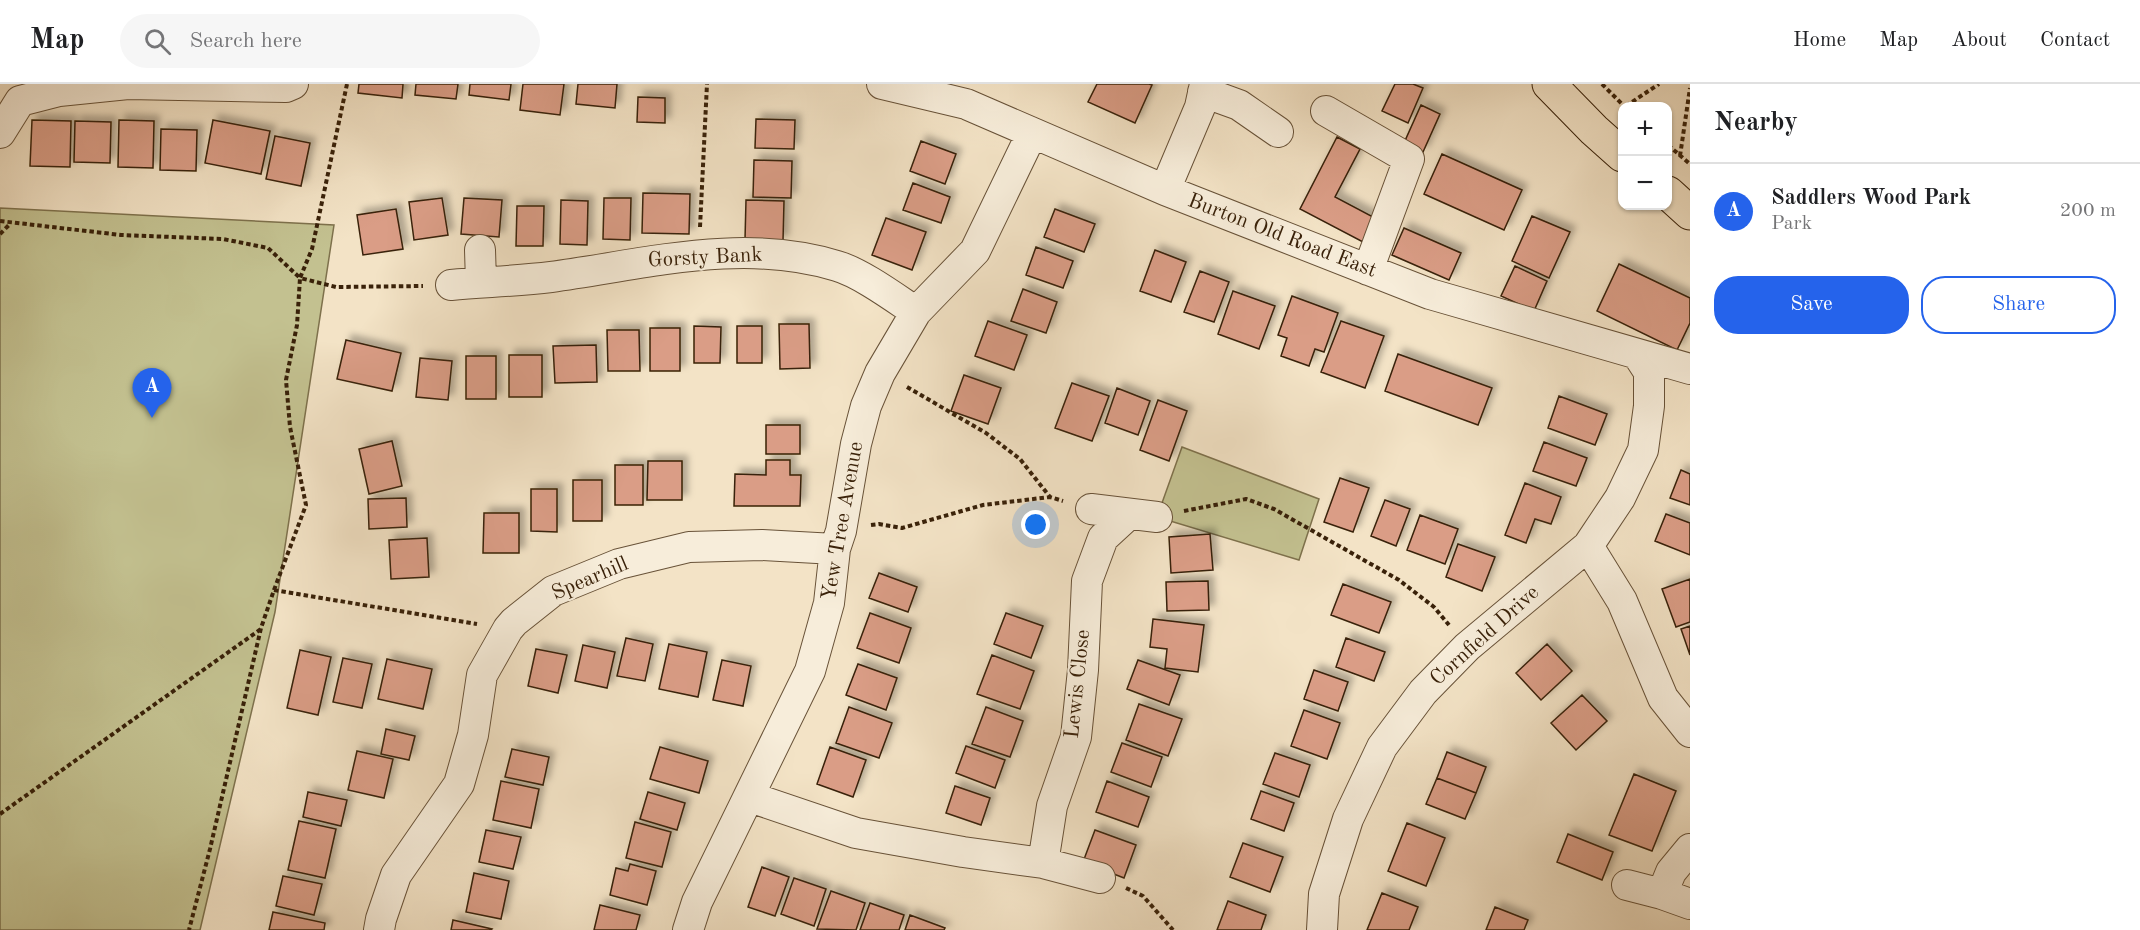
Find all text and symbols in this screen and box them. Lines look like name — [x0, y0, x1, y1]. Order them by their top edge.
search box — [120, 14, 540, 68]
icon: search — [141, 25, 174, 58]
text: Map — [30, 27, 84, 55]
text: Search here — [189, 30, 302, 52]
text: Home — [1793, 30, 1846, 51]
text: Map — [1879, 30, 1918, 51]
text: About — [1951, 30, 2007, 51]
text: Contact — [2040, 30, 2110, 51]
map controls — [1618, 102, 1672, 210]
button: + — [1618, 102, 1672, 156]
text: Nearby — [1714, 110, 1798, 136]
button: − — [1618, 156, 1672, 210]
text: Saddlers Wood Park — [1771, 187, 1971, 209]
street label: Burton Old Road East — [1185, 190, 1379, 282]
text: A — [1726, 201, 1741, 221]
text: 200 m — [2060, 201, 2116, 221]
text: Park — [1771, 214, 1812, 234]
street label: Gorsty Bank — [647, 245, 763, 271]
button: Save — [1714, 276, 1909, 334]
button: Share — [1921, 276, 2116, 334]
pin: A — [132, 368, 172, 418]
street label: Yew Tree Avenue — [819, 440, 867, 602]
your location — [1021, 510, 1050, 539]
street label: Spearhill — [549, 553, 632, 604]
street label: Cornfield Drive — [1427, 582, 1543, 690]
street label: Lewis Close — [1062, 628, 1094, 740]

